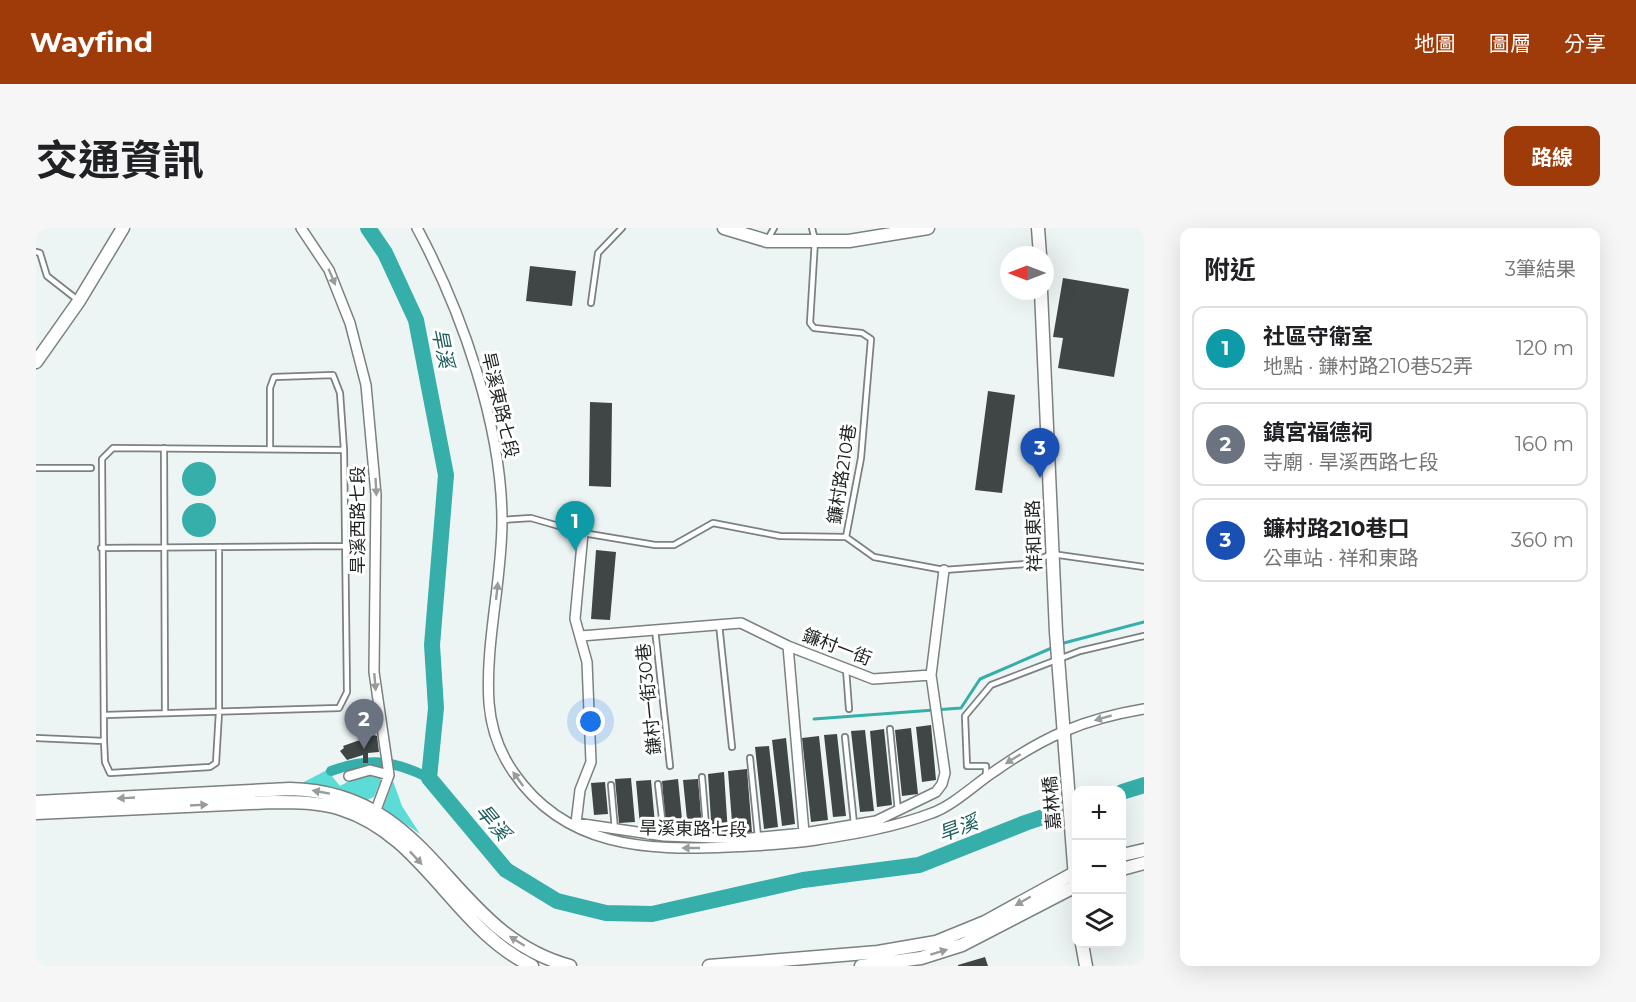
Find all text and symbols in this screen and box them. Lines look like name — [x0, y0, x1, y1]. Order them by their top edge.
text: Wayfind — [30, 25, 153, 59]
text: 地圖 — [1414, 31, 1456, 56]
text: 圖層 — [1489, 31, 1531, 56]
text: 分享 — [1564, 31, 1606, 56]
button: 路線 — [1504, 126, 1600, 186]
text: 交通資訊 — [36, 134, 204, 186]
north arrow — [1000, 246, 1054, 300]
text: 附近 — [1204, 254, 1256, 286]
text: 3筆結果 — [1505, 257, 1576, 281]
one-way arrow — [327, 269, 337, 287]
text: 社區守衛室 — [1263, 323, 1373, 350]
water label: 旱溪 — [427, 326, 459, 373]
text: 1 — [1222, 336, 1229, 360]
text: 120 m — [1516, 336, 1574, 360]
street label: 旱溪東路七段 — [477, 350, 523, 460]
text: 地點 · 鎌村路210巷52弄 — [1263, 354, 1473, 378]
text: 鎮宮福德祠 — [1263, 419, 1373, 446]
street label: 鐮村路210巷 — [823, 423, 861, 525]
pin: 3 — [1020, 428, 1060, 478]
text: 2 — [1220, 432, 1231, 456]
text: 160 m — [1515, 432, 1574, 456]
text: 寺廟 · 旱溪西路七段 — [1263, 450, 1439, 474]
street label: 旱溪西路七段 — [347, 466, 369, 574]
one-way arrow — [371, 478, 380, 497]
street label: 祥和東路 — [1022, 500, 1046, 572]
pin: 1 — [556, 502, 594, 551]
text: 鐮村路210巷口 — [1263, 515, 1410, 542]
text: 3 — [1220, 528, 1231, 552]
text: 360 m — [1511, 528, 1574, 552]
text: 公車站 · 祥和東路 — [1263, 546, 1419, 570]
one-way arrow — [492, 581, 502, 600]
street label: 鐮村一街 — [799, 624, 875, 670]
street label: 鎌村一街30巷 — [632, 642, 666, 756]
one-way arrow — [370, 673, 380, 692]
pin: 2 — [344, 700, 384, 749]
your location — [576, 707, 605, 736]
one-way arrow — [1094, 714, 1112, 723]
one-way arrow — [1005, 753, 1021, 764]
one-way arrow — [512, 771, 524, 787]
street label: 嘉林橋 — [1039, 775, 1065, 831]
map controls — [1072, 786, 1126, 948]
button: + — [1072, 786, 1126, 840]
one-way arrow — [311, 787, 330, 796]
one-way arrow — [116, 793, 135, 802]
water label: 旱溪 — [471, 799, 517, 847]
one-way arrow — [190, 800, 209, 809]
water label: 旱溪 — [935, 809, 984, 846]
street label: 旱溪東路七段 — [639, 817, 747, 841]
button: − — [1072, 840, 1126, 894]
one-way arrow — [682, 843, 701, 853]
one-way arrow — [409, 851, 423, 866]
button: layers — [1072, 894, 1126, 948]
one-way arrow — [1015, 895, 1031, 906]
one-way arrow — [509, 936, 525, 947]
one-way arrow — [930, 947, 948, 956]

